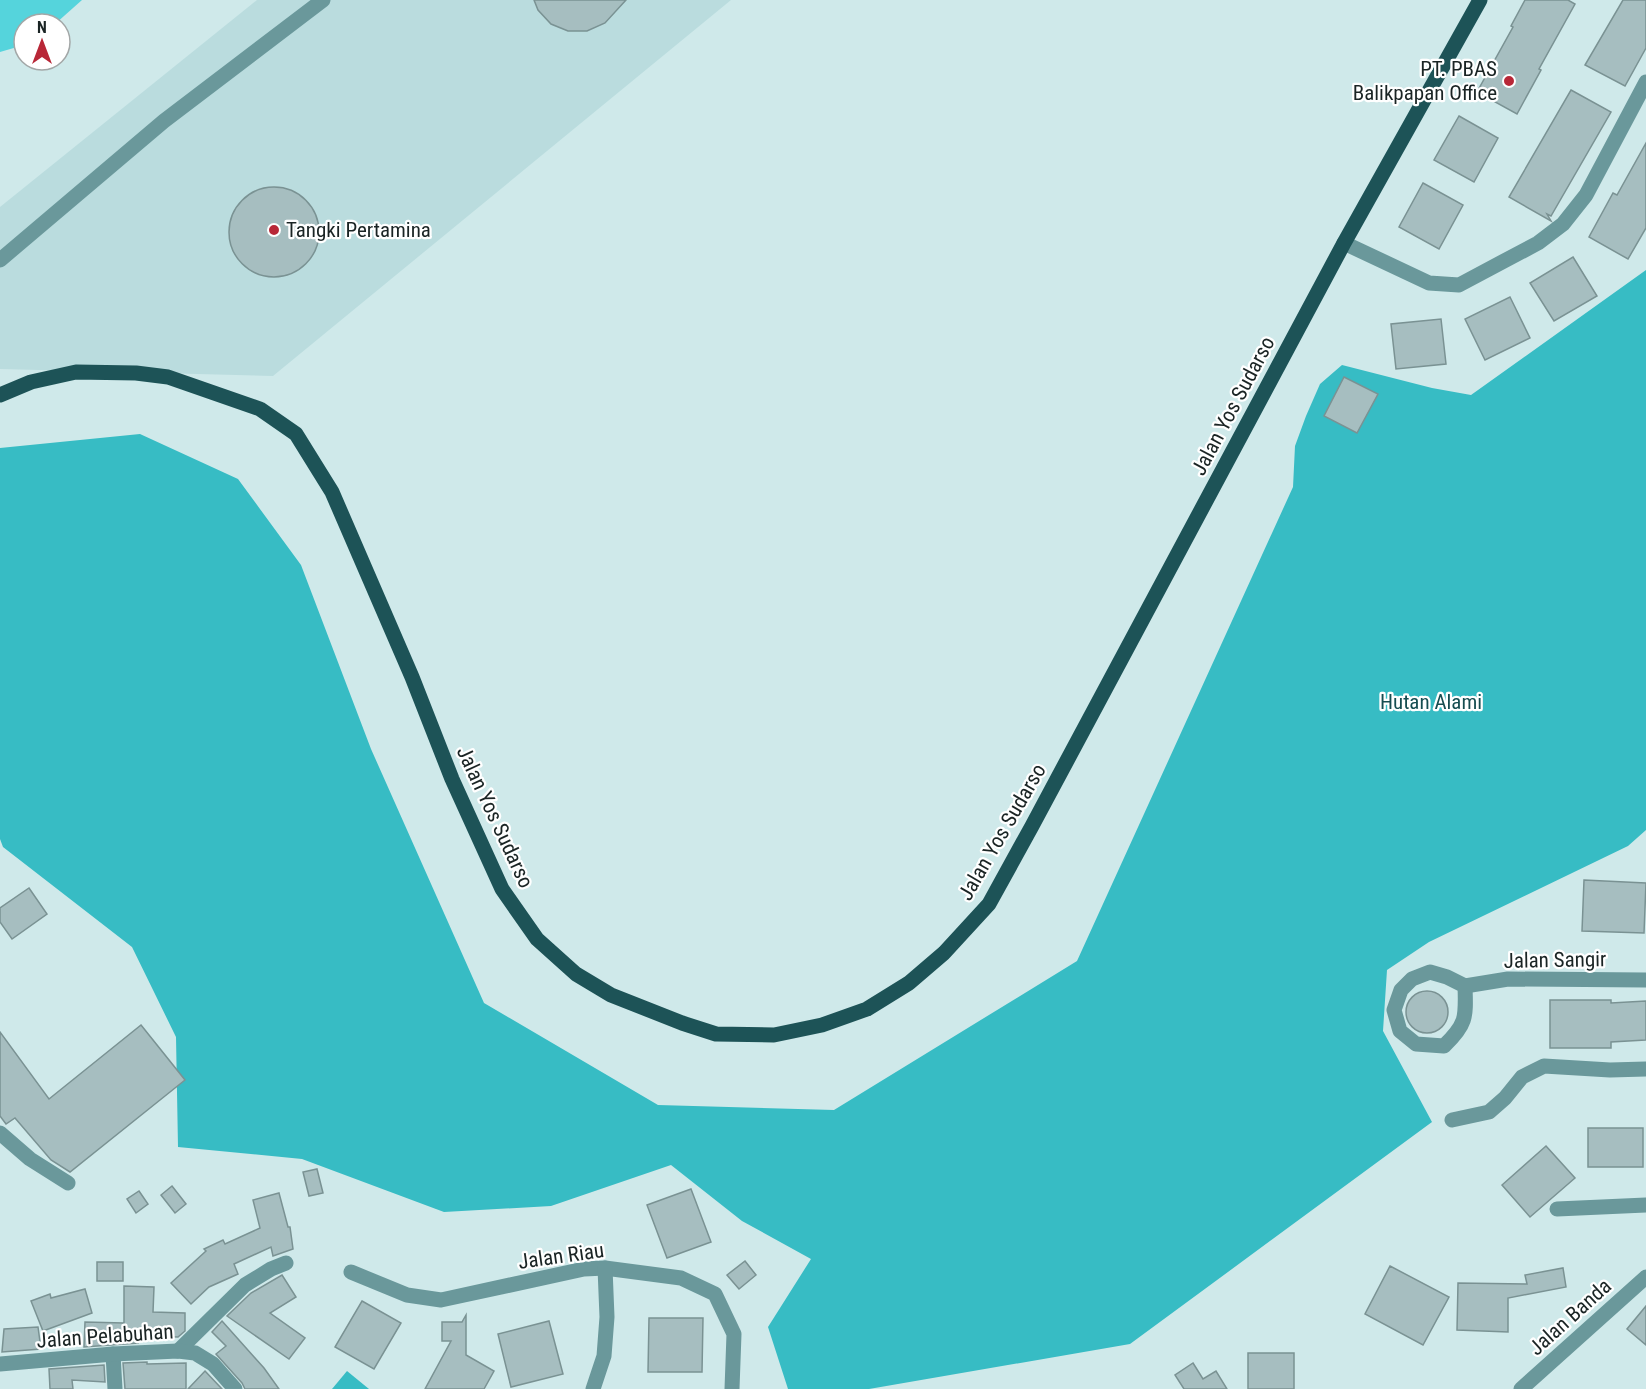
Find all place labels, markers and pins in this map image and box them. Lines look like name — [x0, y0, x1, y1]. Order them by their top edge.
place label: PT. PBAS Balikpapan Office — [1353, 57, 1497, 105]
marker: PT. PBAS Balikpapan Office — [1502, 74, 1516, 88]
place label: Tangki Pertamina — [286, 218, 431, 242]
marker: Tangki Pertamina — [267, 223, 281, 237]

